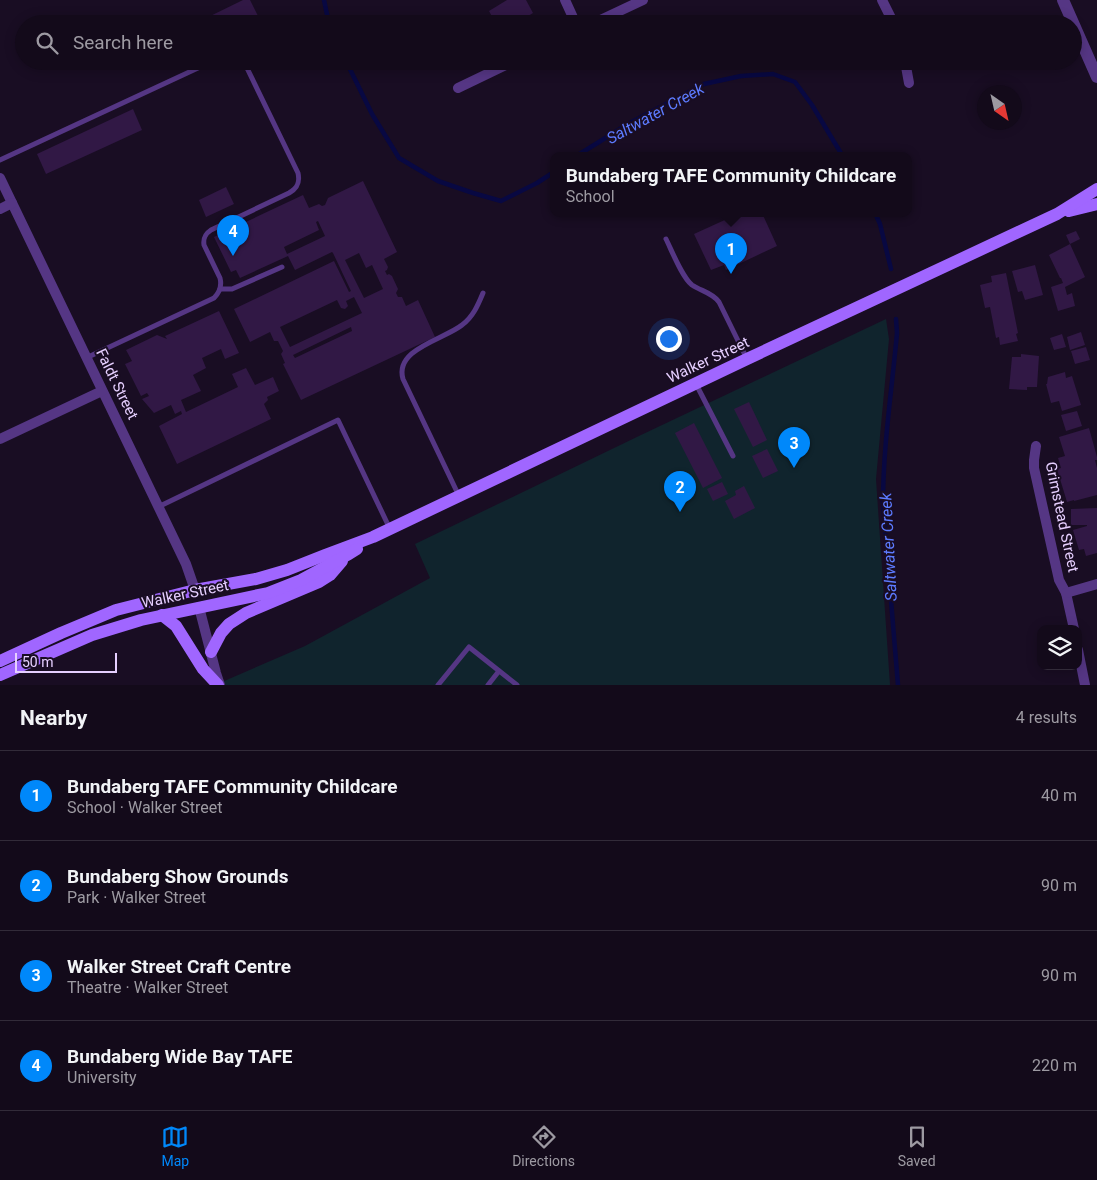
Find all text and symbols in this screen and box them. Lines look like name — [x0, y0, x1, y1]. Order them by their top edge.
search box — [15, 15, 1082, 70]
icon: search — [33, 29, 61, 57]
text: Search here — [73, 31, 173, 54]
water label: Saltwater Creek — [603, 78, 708, 148]
north arrow — [977, 85, 1022, 130]
popup — [550, 152, 912, 217]
text: Bundaberg TAFE Community Childcare — [566, 164, 896, 187]
text: School — [566, 187, 615, 206]
pin: 4 — [217, 215, 249, 256]
pin: 1 — [715, 233, 747, 274]
your location — [656, 326, 682, 352]
street label: Walker Street — [664, 333, 752, 387]
street label: Faldt Street — [92, 346, 142, 422]
pin: 3 — [778, 427, 810, 468]
street label: Grimstead Street — [1041, 460, 1083, 574]
pin: 2 — [664, 471, 696, 512]
water label: Saltwater Creek — [876, 491, 901, 602]
street label: Walker Street — [140, 576, 230, 612]
map controls — [1037, 625, 1082, 670]
button: layers — [1037, 625, 1082, 670]
scale bar — [15, 650, 118, 673]
text: 50 m — [22, 654, 54, 670]
text: Nearby — [20, 706, 87, 730]
text: 4 results — [1016, 708, 1077, 727]
text: Bundaberg TAFE Community Childcare — [67, 775, 398, 798]
text: 1 — [31, 786, 41, 805]
text: 40 m — [1041, 786, 1077, 805]
text: School · Walker Street — [67, 798, 223, 817]
text: Bundaberg Show Grounds — [67, 865, 288, 888]
text: 2 — [31, 876, 41, 895]
text: 90 m — [1041, 876, 1077, 895]
text: Park · Walker Street — [67, 888, 206, 907]
text: Walker Street Craft Centre — [67, 955, 291, 978]
text: 3 — [31, 966, 41, 985]
text: 90 m — [1041, 966, 1077, 985]
text: Theatre · Walker Street — [67, 978, 228, 997]
text: Bundaberg Wide Bay TAFE — [67, 1045, 293, 1068]
text: 4 — [31, 1056, 41, 1075]
text: 220 m — [1032, 1056, 1077, 1075]
text: University — [67, 1068, 137, 1087]
tab: Map — [161, 1123, 189, 1169]
tab: Directions — [512, 1123, 575, 1169]
tab: Saved — [898, 1123, 936, 1169]

